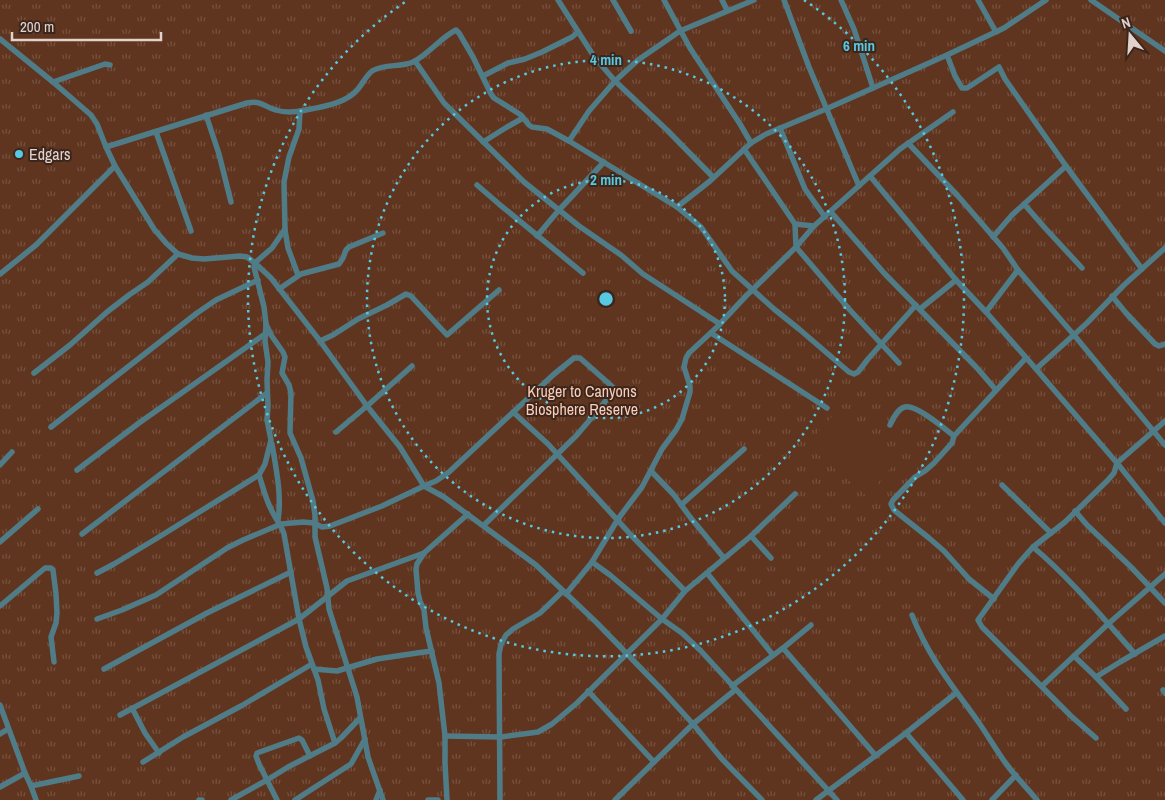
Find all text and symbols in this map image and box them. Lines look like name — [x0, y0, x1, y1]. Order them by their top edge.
scale bar — [12, 10, 161, 42]
north arrow — [1105, 10, 1155, 60]
text: N — [1119, 13, 1133, 32]
text: 200 m — [20, 16, 54, 37]
text: 6 min — [843, 35, 875, 56]
text: 4 min — [590, 49, 622, 70]
place label: Edgars — [29, 143, 71, 165]
marker: Edgars — [13, 148, 25, 160]
text: 2 min — [590, 169, 622, 190]
centre of rings — [597, 290, 615, 308]
park label: Kruger to Canyons Biosphere Reserve — [526, 380, 638, 420]

